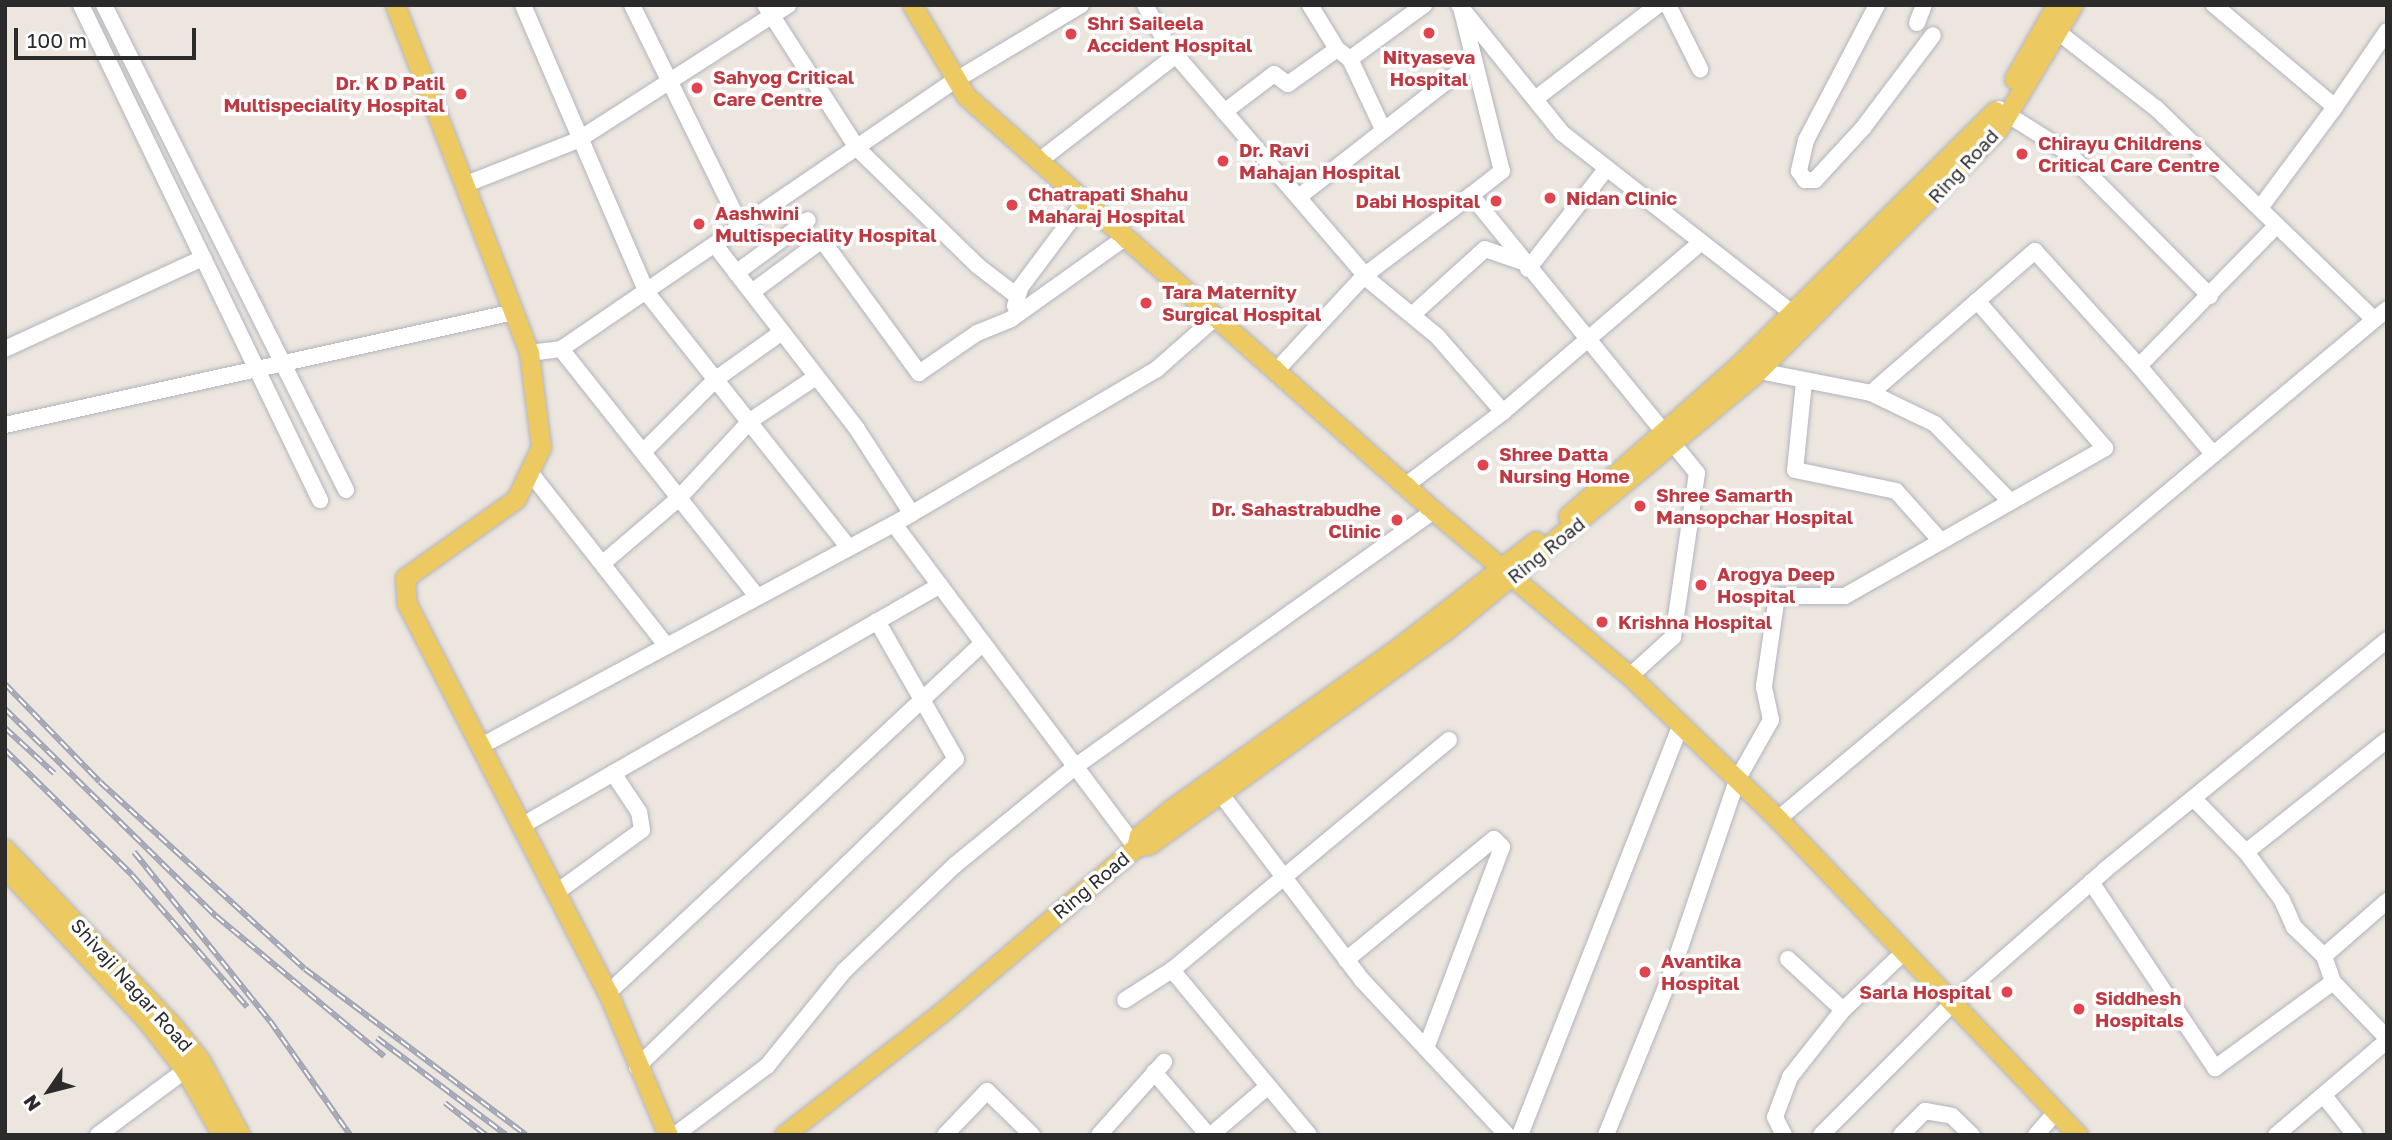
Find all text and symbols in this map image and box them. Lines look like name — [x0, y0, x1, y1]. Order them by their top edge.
place label: Shri Saileela Accident Hospital — [1087, 12, 1252, 56]
scale bar — [18, 14, 200, 58]
marker: Nityaseva Hospital — [1419, 23, 1439, 43]
marker: Shri Saileela Accident Hospital — [1061, 24, 1081, 44]
text: 100 m — [27, 27, 87, 53]
place label: Nityaseva Hospital — [1383, 46, 1475, 90]
place label: Sahyog Critical Care Centre — [713, 66, 854, 110]
place label: Dr. K D Patil Multispeciality Hospital — [223, 72, 445, 116]
marker: Sahyog Critical Care Centre — [687, 78, 707, 98]
marker: Dr. K D Patil Multispeciality Hospital — [451, 84, 471, 104]
street label: Ring Road — [1923, 124, 2003, 208]
place label: Chirayu Childrens Critical Care Centre — [2038, 132, 2220, 176]
place label: Dr. Ravi Mahajan Hospital — [1239, 139, 1400, 183]
marker: Chirayu Childrens Critical Care Centre — [2012, 144, 2032, 164]
marker: Dr. Ravi Mahajan Hospital — [1213, 151, 1233, 171]
place label: Chatrapati Shahu Maharaj Hospital — [1028, 183, 1188, 227]
place label: Nidan Clinic — [1566, 187, 1677, 209]
marker: Nidan Clinic — [1540, 188, 1560, 208]
place label: Dabi Hospital — [1355, 190, 1480, 212]
marker: Dabi Hospital — [1486, 191, 1506, 211]
marker: Chatrapati Shahu Maharaj Hospital — [1002, 195, 1022, 215]
place label: Aashwini Multispeciality Hospital — [715, 202, 937, 246]
marker: Aashwini Multispeciality Hospital — [689, 214, 709, 234]
place label: Tara Maternity Surgical Hospital — [1162, 281, 1321, 325]
marker: Tara Maternity Surgical Hospital — [1136, 293, 1156, 313]
place label: Shree Datta Nursing Home — [1499, 443, 1630, 487]
marker: Shree Datta Nursing Home — [1473, 455, 1493, 475]
place label: Shree Samarth Mansopchar Hospital — [1656, 484, 1853, 528]
marker: Shree Samarth Mansopchar Hospital — [1630, 496, 1650, 516]
place label: Dr. Sahastrabudhe Clinic — [1211, 498, 1381, 542]
marker: Dr. Sahastrabudhe Clinic — [1387, 510, 1407, 530]
street label: Ring Road — [1503, 512, 1589, 588]
place label: Arogya Deep Hospital — [1717, 563, 1835, 607]
marker: Arogya Deep Hospital — [1691, 575, 1711, 595]
place label: Krishna Hospital — [1618, 611, 1772, 633]
marker: Krishna Hospital — [1592, 612, 1612, 632]
street label: Ring Road — [1048, 846, 1134, 924]
street label: Shivaji Nagar Road — [66, 914, 198, 1056]
place label: Avantika Hospital — [1661, 950, 1741, 994]
marker: Avantika Hospital — [1635, 962, 1655, 982]
place label: Sarla Hospital — [1859, 981, 1991, 1003]
marker: Sarla Hospital — [1997, 982, 2017, 1002]
place label: Siddhesh Hospitals — [2095, 987, 2184, 1031]
marker: Siddhesh Hospitals — [2069, 999, 2089, 1019]
north arrow — [14, 1056, 84, 1126]
text: N — [18, 1091, 45, 1116]

